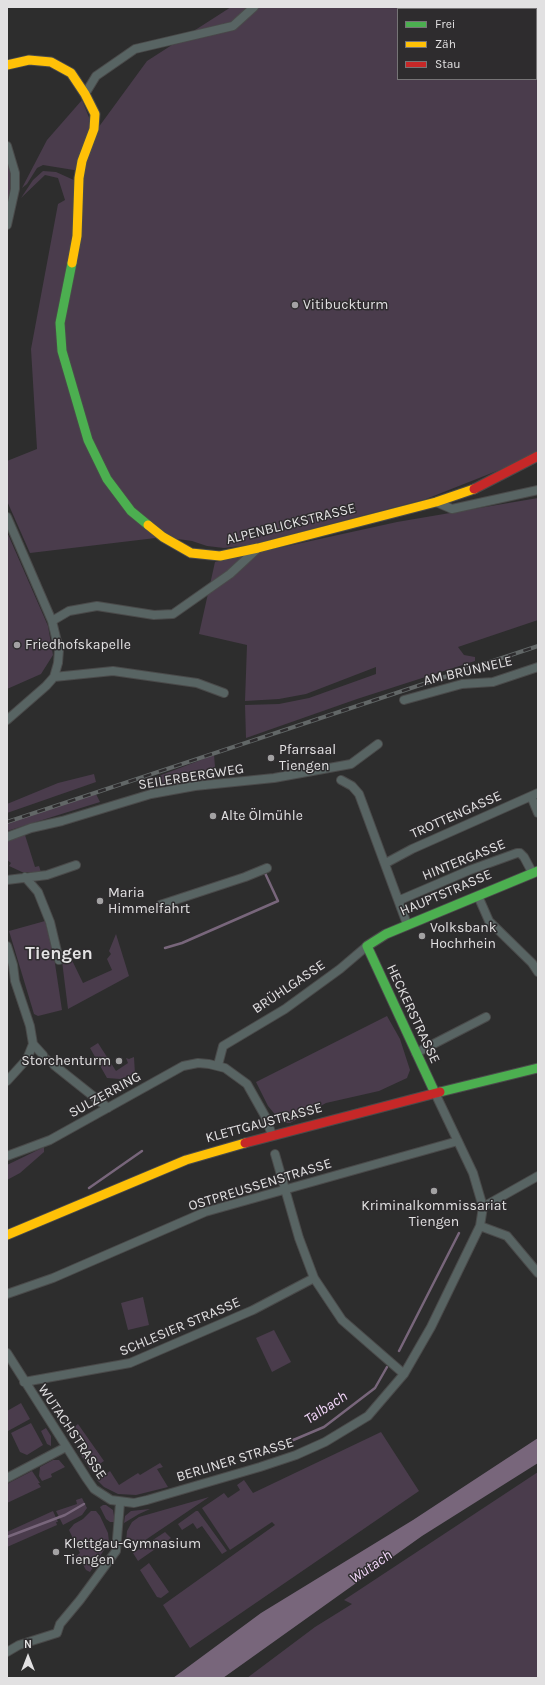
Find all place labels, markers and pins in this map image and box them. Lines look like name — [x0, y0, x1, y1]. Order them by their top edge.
place label: Vitibuckturm — [303, 297, 388, 313]
marker: Vitibuckturm — [290, 300, 300, 310]
place label: Friedhofskapelle — [25, 637, 131, 653]
marker: Friedhofskapelle — [12, 640, 22, 650]
place label: Pfarrsaal Tiengen — [279, 742, 336, 774]
marker: Pfarrsaal Tiengen — [266, 753, 276, 763]
place label: Alte Ölmühle — [221, 808, 303, 824]
marker: Alte Ölmühle — [208, 811, 218, 821]
place label: Maria Himmelfahrt — [108, 885, 190, 918]
marker: Maria Himmelfahrt — [95, 896, 105, 906]
place label: Volksbank Hochrhein — [430, 920, 497, 952]
marker: Volksbank Hochrhein — [417, 931, 427, 941]
place label: Storchenturm — [21, 1053, 111, 1069]
marker: Storchenturm — [114, 1056, 124, 1066]
marker: Kriminalkommissariat Tiengen — [429, 1186, 439, 1196]
place label: Kriminalkommissariat Tiengen — [361, 1198, 507, 1230]
place label: Klettgau-Gymnasium Tiengen — [64, 1536, 201, 1568]
marker: Klettgau-Gymnasium Tiengen — [51, 1547, 61, 1557]

